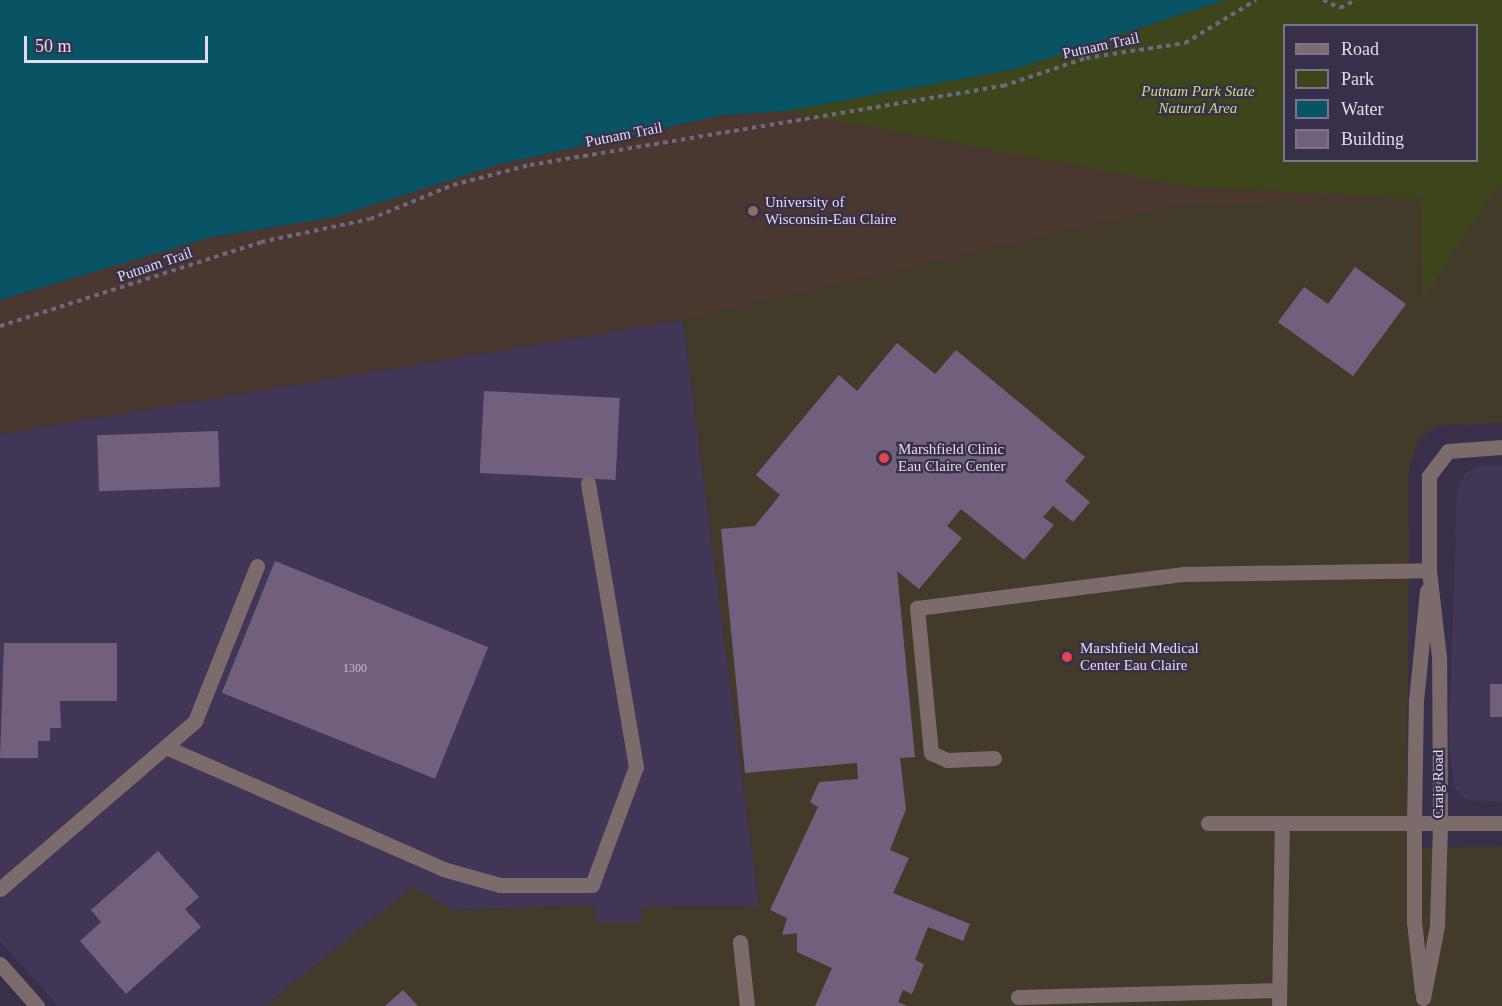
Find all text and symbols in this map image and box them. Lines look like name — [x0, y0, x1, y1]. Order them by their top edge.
scale bar — [27, 24, 212, 62]
legend — [1283, 24, 1478, 162]
street label: Putnam Trail — [1061, 29, 1141, 63]
text: 50 m — [35, 36, 72, 56]
text: Road — [1341, 39, 1379, 59]
text: Park — [1341, 69, 1374, 89]
park label: Putnam Park State Natural Area — [1141, 82, 1255, 117]
text: Water — [1341, 99, 1384, 119]
street label: Putnam Trail — [584, 119, 664, 151]
text: Building — [1341, 129, 1404, 149]
place label: University of Wisconsin-Eau Claire — [765, 193, 896, 228]
marker: University of Wisconsin-Eau Claire — [746, 204, 760, 218]
street label: Putnam Trail — [115, 244, 195, 286]
place label: Marshfield Clinic Eau Claire Center — [898, 440, 1005, 475]
marker: Marshfield Clinic Eau Claire Center — [875, 449, 893, 467]
place label: Marshfield Medical Center Eau Claire — [1080, 639, 1199, 674]
marker: Marshfield Medical Center Eau Claire — [1058, 648, 1076, 666]
house number: 1300 — [343, 662, 367, 676]
street label: Craig Road — [1430, 750, 1448, 818]

